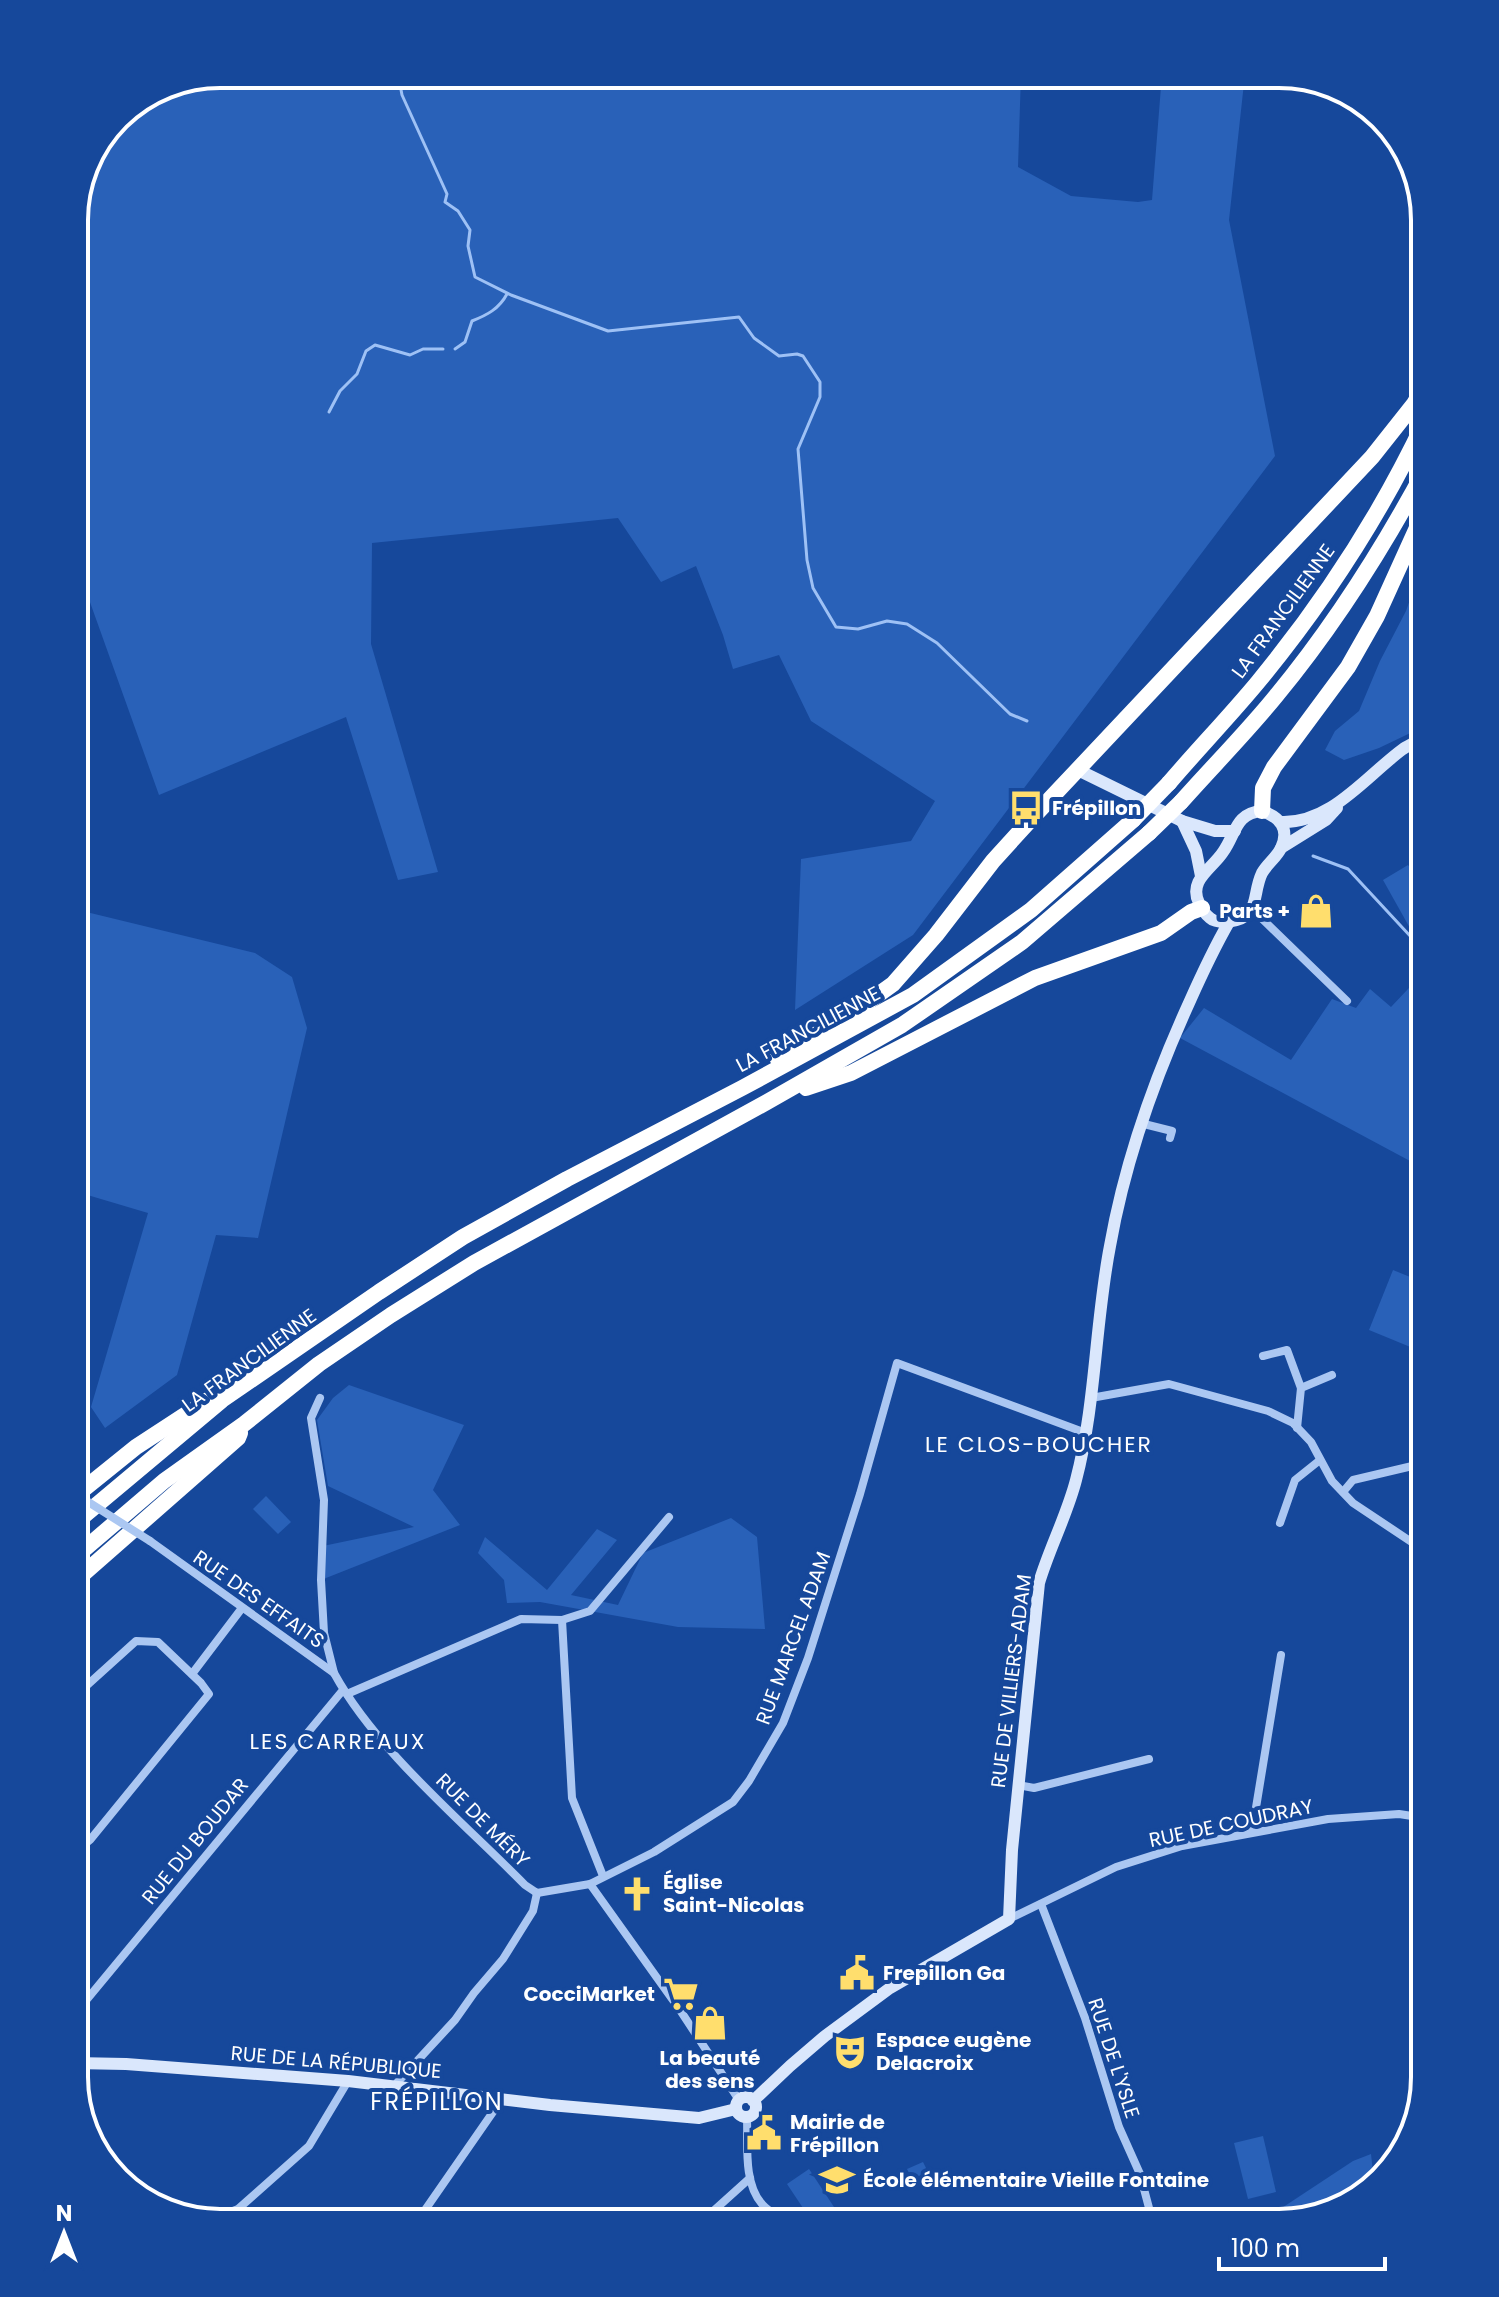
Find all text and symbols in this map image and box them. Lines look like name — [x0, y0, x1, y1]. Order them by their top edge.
street label: LA FRANCILIENNE — [1225, 538, 1341, 684]
bus stop icon: Frépillon — [1007, 789, 1045, 827]
place label: Frépillon — [1052, 794, 1141, 822]
shop icon: Parts + — [1297, 892, 1335, 930]
place label: Parts + — [1219, 897, 1290, 925]
street label: LA FRANCILIENNE — [731, 979, 885, 1079]
street label: LA FRANCILIENNE — [176, 1302, 322, 1418]
district label: LE CLOS-BOUCHER — [925, 1429, 1153, 1460]
street label: RUE DES EFFAITS — [188, 1543, 330, 1655]
street label: RUE MARCEL ADAM — [749, 1548, 837, 1728]
street label: RUE DE VILLIERS-ADAM — [984, 1573, 1038, 1789]
district label: LES CARREAUX — [250, 1726, 426, 1757]
street label: RUE DE MÉRY — [430, 1767, 536, 1873]
street label: RUE DU BOUDAR — [135, 1772, 255, 1910]
street label: RUE DE COUDRAY — [1146, 1792, 1316, 1854]
place label: Église Saint-Nicolas — [663, 1868, 804, 1919]
church icon: Église Saint-Nicolas — [618, 1875, 656, 1913]
public building icon: Frepillon Ga — [838, 1954, 876, 1992]
place label: Frepillon Ga — [883, 1959, 1005, 1987]
supermarket icon: CocciMarket — [662, 1975, 700, 2013]
place label: CocciMarket — [524, 1980, 655, 2008]
street label: RUE DE L'YSLE — [1081, 1994, 1147, 2122]
shop icon: La beauté des sens — [691, 2004, 729, 2042]
place label: Espace eugène Delacroix — [876, 2026, 1031, 2077]
theatre icon: Espace eugène Delacroix — [831, 2033, 869, 2071]
street label: RUE DE LA RÉPUBLIQUE — [230, 2039, 442, 2085]
place label: La beauté des sens — [660, 2044, 760, 2095]
district label: FRÉPILLON — [370, 2085, 504, 2118]
place label: Mairie de Frépillon — [790, 2108, 885, 2159]
public building icon: Mairie de Frépillon — [745, 2114, 783, 2152]
school or university icon: École élémentaire Vieille Fontaine — [818, 2161, 856, 2199]
place label: École élémentaire Vieille Fontaine — [863, 2166, 1209, 2194]
north arrow — [24, 2193, 104, 2273]
text: N — [56, 2198, 72, 2229]
scale bar — [1219, 2221, 1385, 2271]
text: 100 m — [1231, 2232, 1300, 2265]

